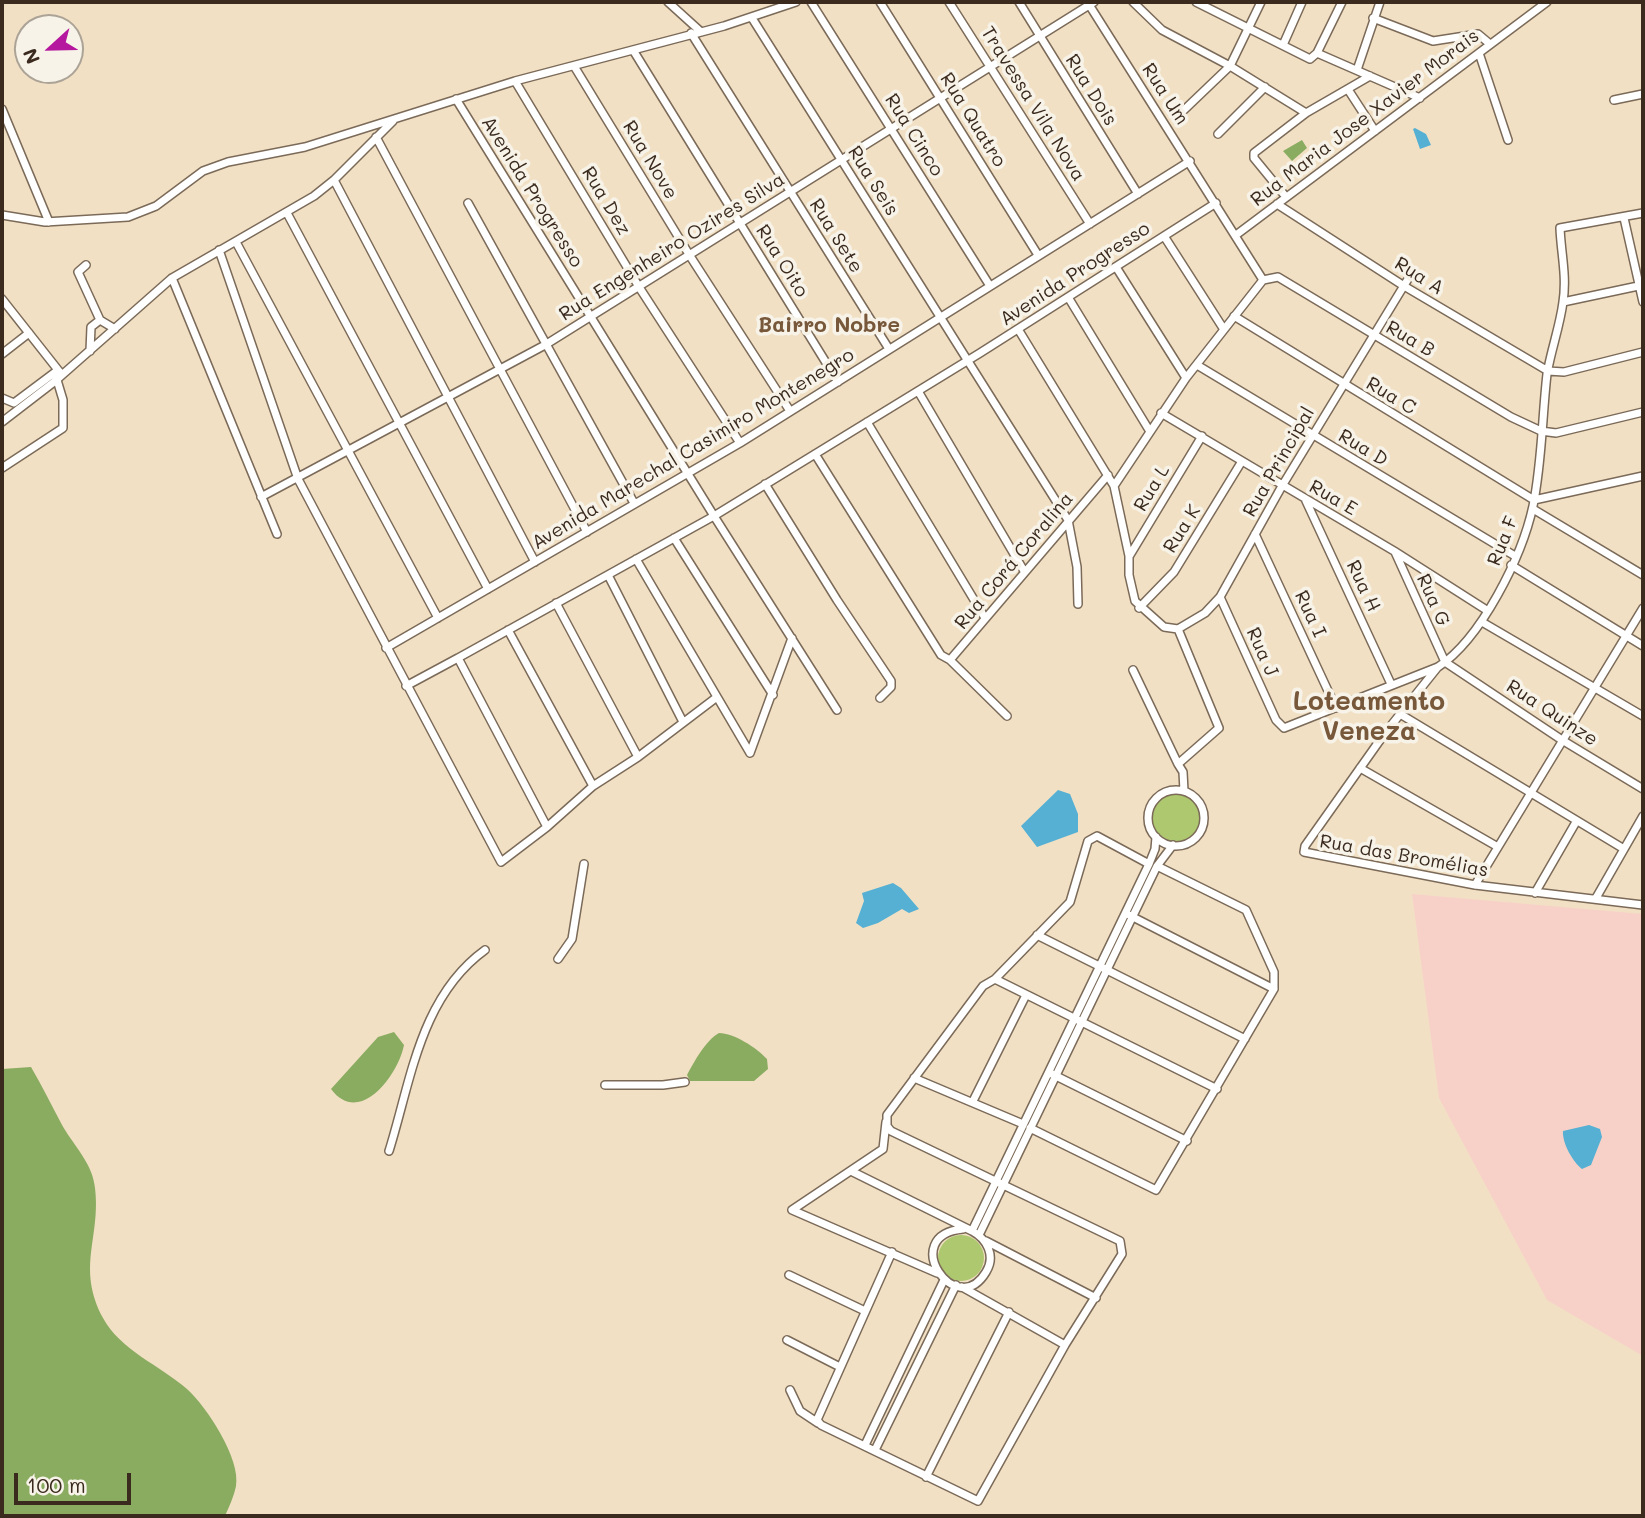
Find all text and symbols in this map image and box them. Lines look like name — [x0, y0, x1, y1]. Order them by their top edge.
north arrow — [14, 14, 84, 84]
street label: Travessa Vila Nova — [976, 22, 1090, 186]
street label: Rua Maria Jose Xavier Morais — [1246, 25, 1484, 211]
text: N — [17, 45, 45, 68]
street label: Rua Dois — [1060, 50, 1122, 130]
street label: Rua Um — [1137, 59, 1193, 129]
street label: Rua Quatro — [935, 69, 1011, 171]
street label: Rua Cinco — [880, 90, 948, 180]
street label: Avenida Progresso — [476, 112, 588, 272]
street label: Rua Nove — [618, 117, 682, 203]
street label: Rua Seis — [843, 142, 903, 220]
street label: Rua Dez — [577, 163, 635, 239]
street label: Rua Engenheiro Ozires Silva — [555, 168, 789, 326]
street label: Rua Sete — [804, 195, 868, 277]
street label: Avenida Progresso — [996, 217, 1154, 331]
street label: Rua Oito — [751, 221, 813, 301]
street label: Rua A — [1390, 252, 1448, 300]
district label: Bairro Nobre — [758, 313, 900, 339]
street label: Rua B — [1382, 316, 1438, 362]
street label: Avenida Marechal Casimiro Montenegro — [528, 344, 858, 554]
street label: Rua C — [1362, 372, 1420, 420]
street label: Rua Principal — [1238, 403, 1320, 521]
street label: Rua D — [1334, 424, 1392, 472]
street label: Rua L — [1129, 460, 1175, 516]
street label: Rua E — [1305, 475, 1361, 521]
street label: Rua Corá Coralina — [950, 488, 1078, 634]
street label: Rua K — [1159, 501, 1205, 557]
street label: Rua F — [1483, 513, 1523, 569]
street label: Rua H — [1341, 557, 1385, 615]
street label: Rua G — [1411, 570, 1455, 630]
street label: Rua I — [1289, 587, 1331, 641]
street label: Rua J — [1241, 624, 1283, 680]
street label: Rua Quinze — [1502, 675, 1602, 751]
district label: Loteamento Veneza — [1293, 686, 1445, 748]
street label: Rua das Bromélias — [1318, 830, 1490, 882]
scale bar — [18, 1458, 135, 1502]
text: 100 m — [27, 1471, 86, 1498]

